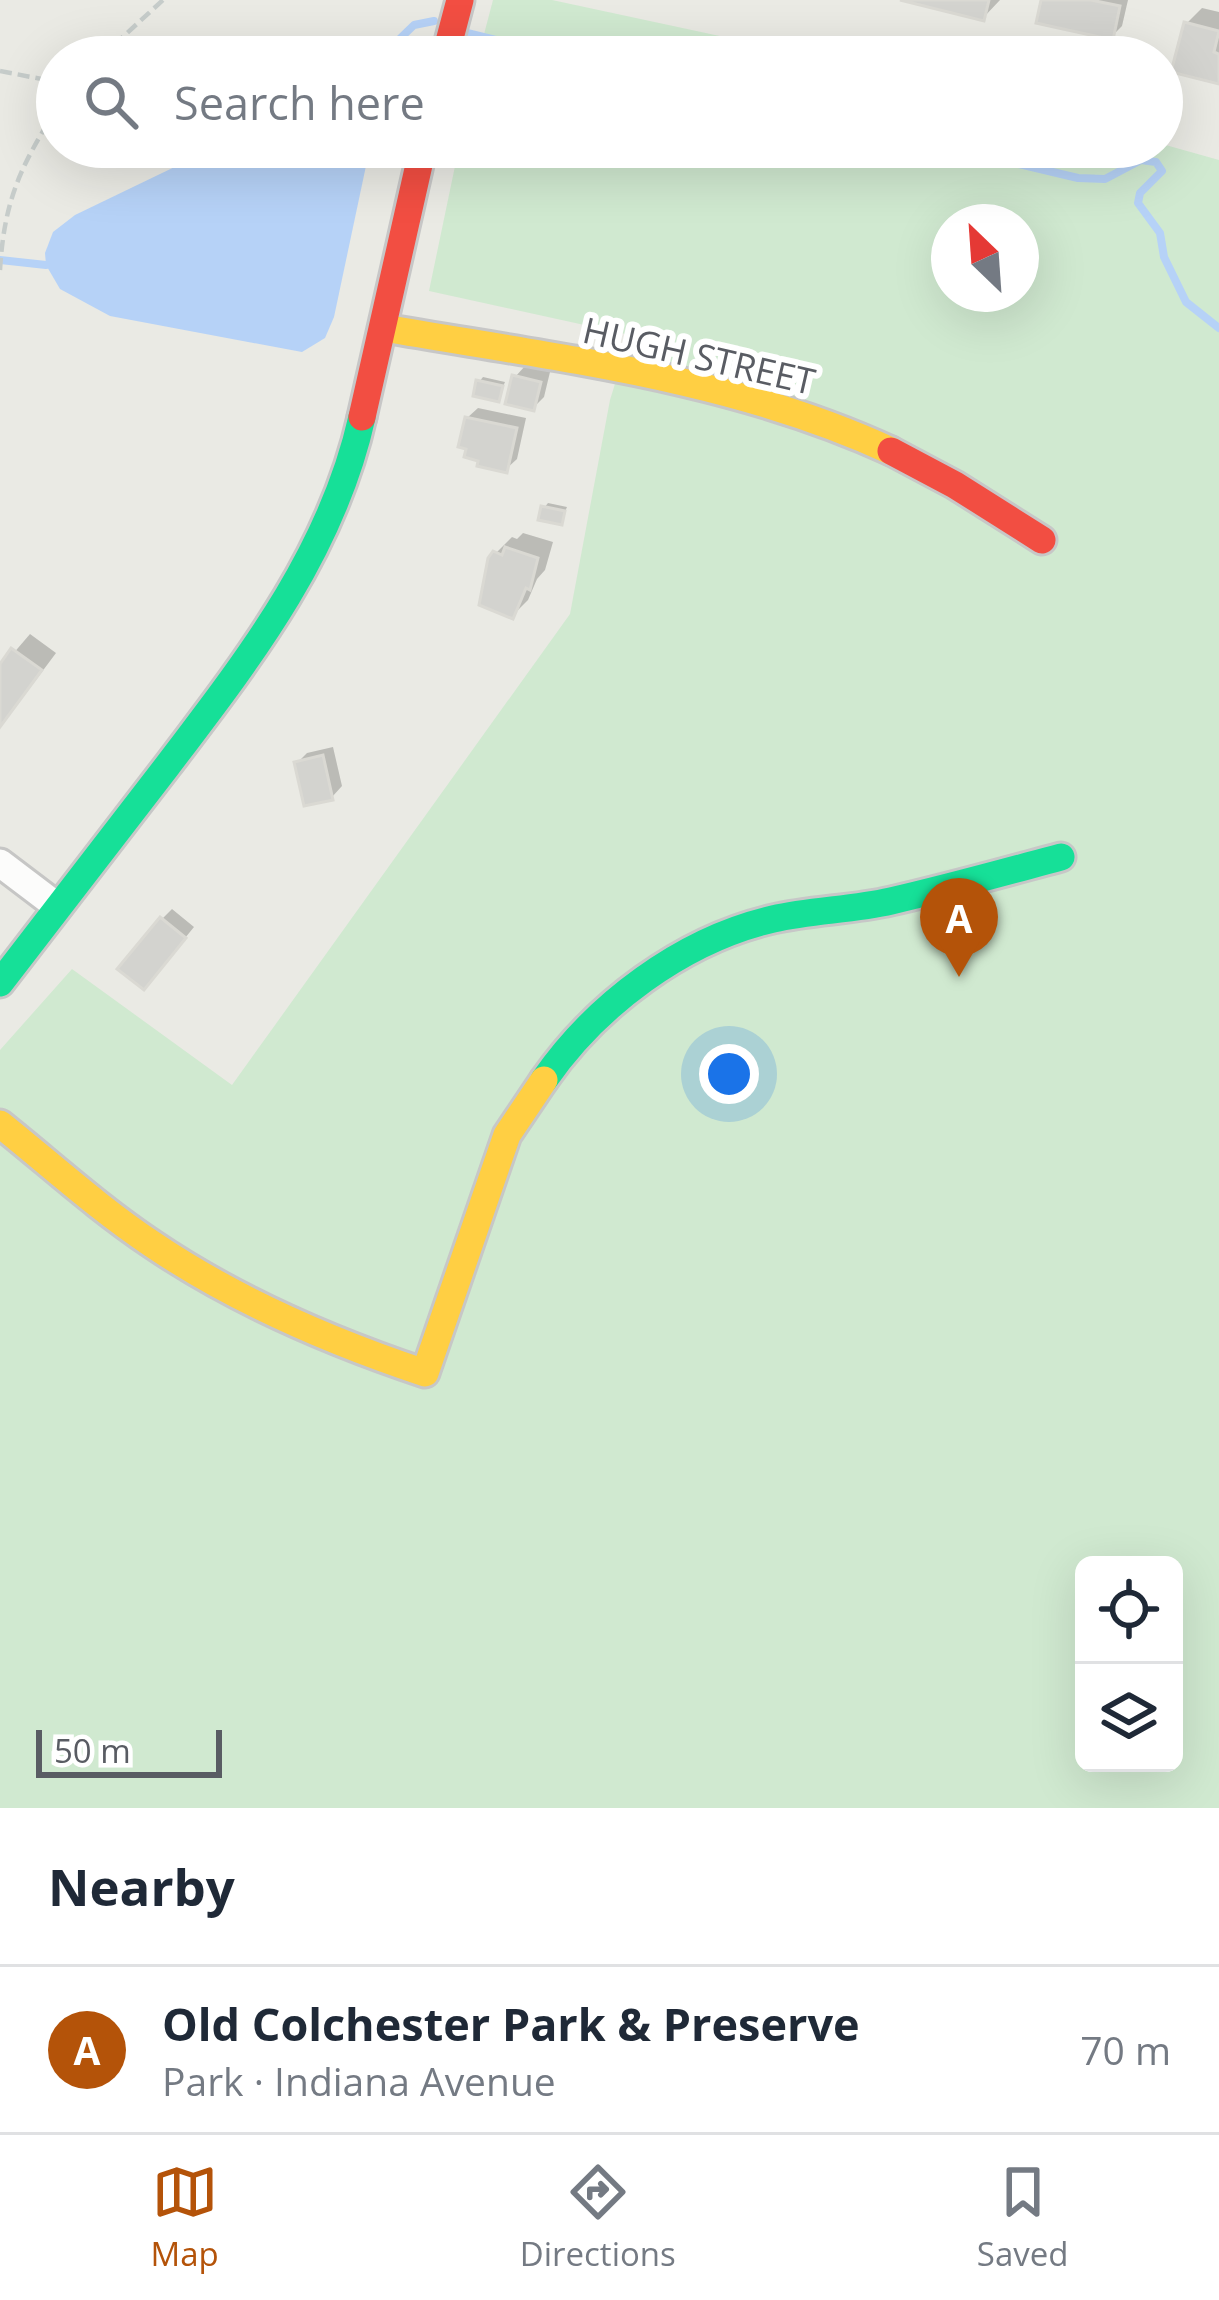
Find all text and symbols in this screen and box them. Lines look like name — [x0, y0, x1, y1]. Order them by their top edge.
search box — [36, 36, 1183, 168]
icon: search — [78, 69, 144, 135]
text: Search here — [174, 72, 425, 133]
north arrow — [931, 204, 1039, 312]
street label: HUGH STREET — [578, 305, 820, 406]
pin: A — [920, 878, 998, 977]
your location — [699, 1044, 759, 1104]
map controls — [1075, 1556, 1183, 1772]
button: locate — [1075, 1556, 1183, 1664]
button: layers — [1075, 1664, 1183, 1772]
scale bar — [36, 1724, 222, 1777]
text: 50 m — [54, 1728, 131, 1773]
text: Nearby — [48, 1851, 235, 1921]
text: Old Colchester Park & Preserve — [162, 1993, 860, 2054]
text: A — [74, 2023, 100, 2076]
text: 70 m — [1080, 2023, 1171, 2076]
text: Park · Indiana Avenue — [162, 2054, 556, 2107]
tab: Map — [151, 2159, 219, 2276]
tab: Directions — [520, 2159, 676, 2276]
tab: Saved — [977, 2159, 1068, 2276]

